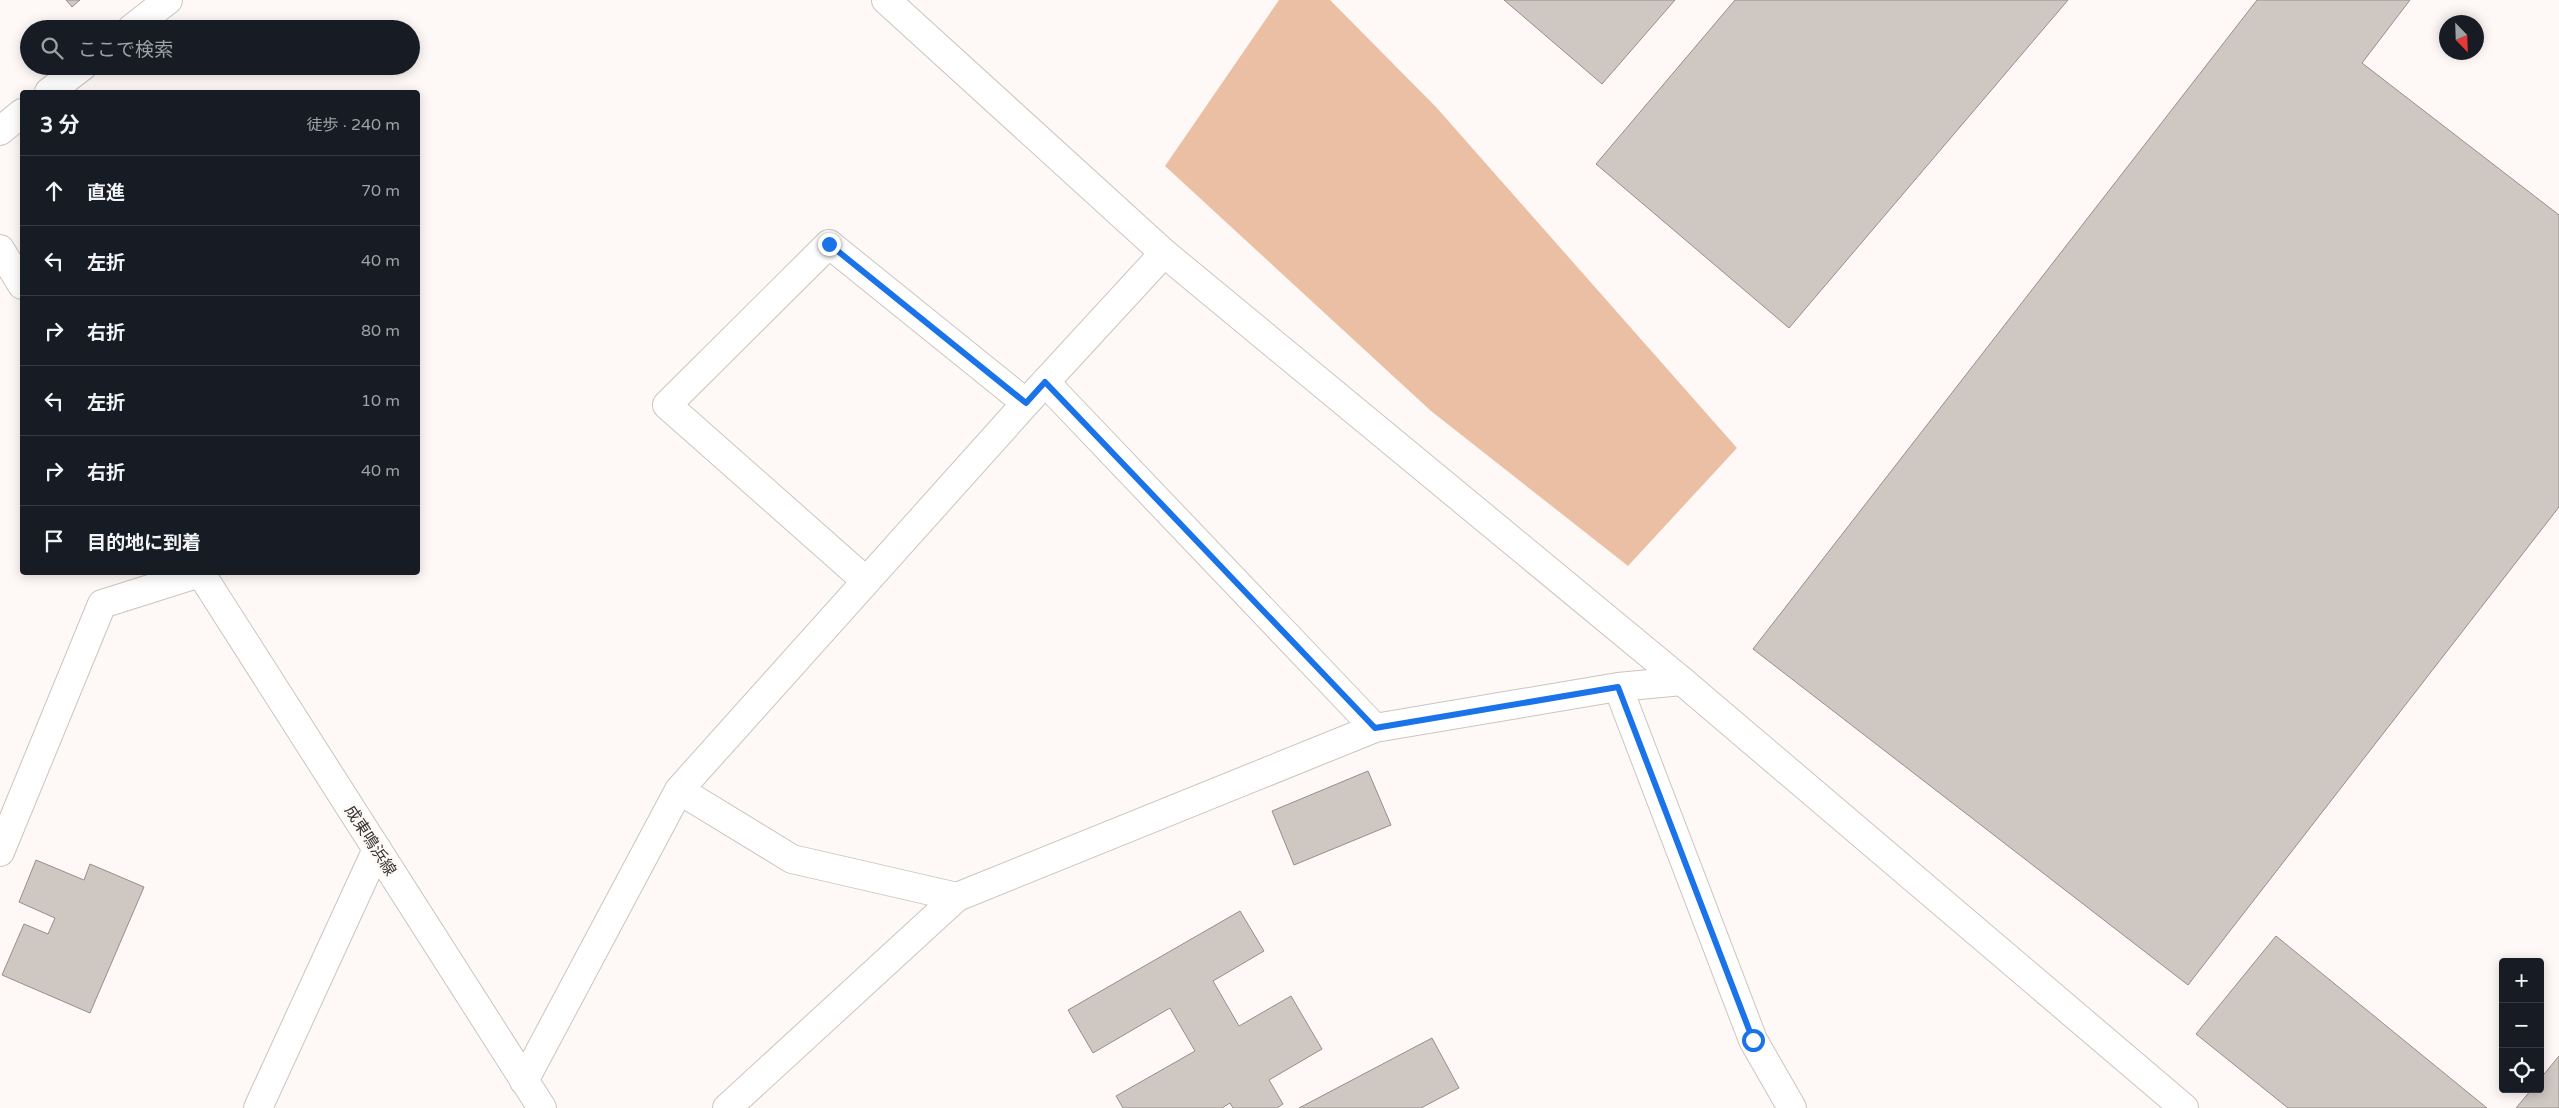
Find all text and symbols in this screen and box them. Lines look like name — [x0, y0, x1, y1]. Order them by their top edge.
north arrow — [2439, 15, 2484, 60]
search box — [20, 20, 420, 75]
icon: search — [38, 34, 66, 62]
text: ここで検索 — [78, 39, 173, 61]
text: 3 分 — [40, 113, 80, 138]
text: 徒歩 · 240 m — [307, 115, 400, 135]
icon: ahead — [40, 177, 68, 205]
text: 70 m — [361, 181, 400, 201]
text: 直進 — [87, 182, 125, 204]
route end — [818, 233, 841, 256]
icon: left — [40, 247, 68, 275]
text: 40 m — [361, 251, 400, 271]
text: 左折 — [87, 252, 125, 274]
icon: right — [40, 317, 68, 345]
text: 80 m — [361, 321, 400, 341]
text: 右折 — [87, 322, 125, 344]
icon: left — [40, 387, 68, 415]
text: 10 m — [361, 391, 400, 411]
text: 左折 — [87, 392, 125, 414]
icon: right — [40, 457, 68, 485]
text: 40 m — [361, 461, 400, 481]
text: 右折 — [87, 462, 125, 484]
icon: arrive — [40, 527, 68, 555]
text: 目的地に到着 — [87, 532, 201, 554]
street label: 成東鳴浜線 — [340, 802, 400, 880]
map controls — [2499, 958, 2544, 1093]
button: + — [2499, 958, 2544, 1003]
button: − — [2499, 1003, 2544, 1048]
route start — [1742, 1029, 1765, 1052]
button: locate — [2499, 1048, 2544, 1093]

